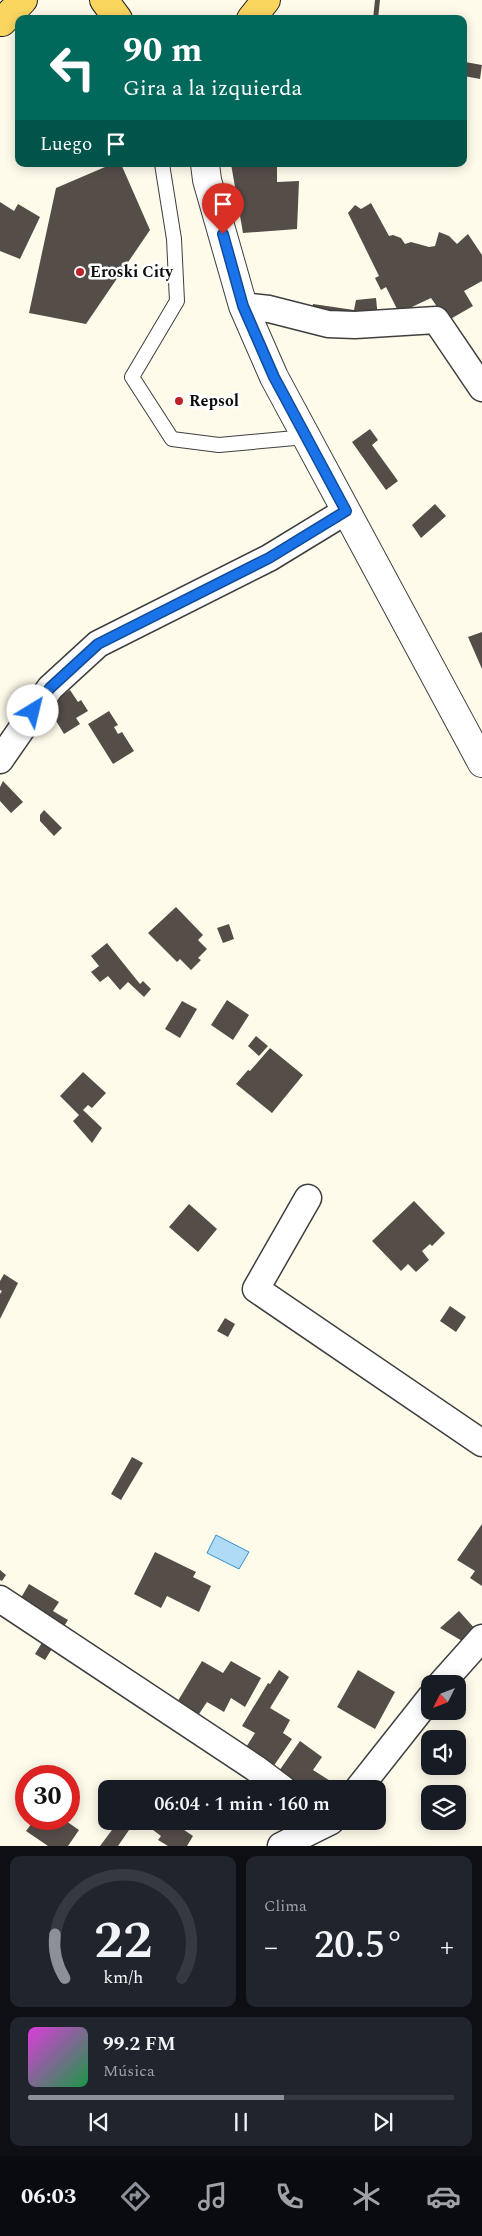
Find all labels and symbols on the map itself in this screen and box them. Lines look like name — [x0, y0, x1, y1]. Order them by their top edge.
pin — [202, 183, 244, 234]
place label: Eroski City — [90, 260, 174, 284]
marker: Eroski City — [74, 266, 86, 278]
place label: Repsol — [189, 389, 239, 413]
marker: Repsol — [173, 395, 185, 407]
position arrow — [6, 684, 58, 736]
north arrow — [421, 1675, 466, 1720]
speed limit sign: 30 — [15, 1765, 80, 1830]

